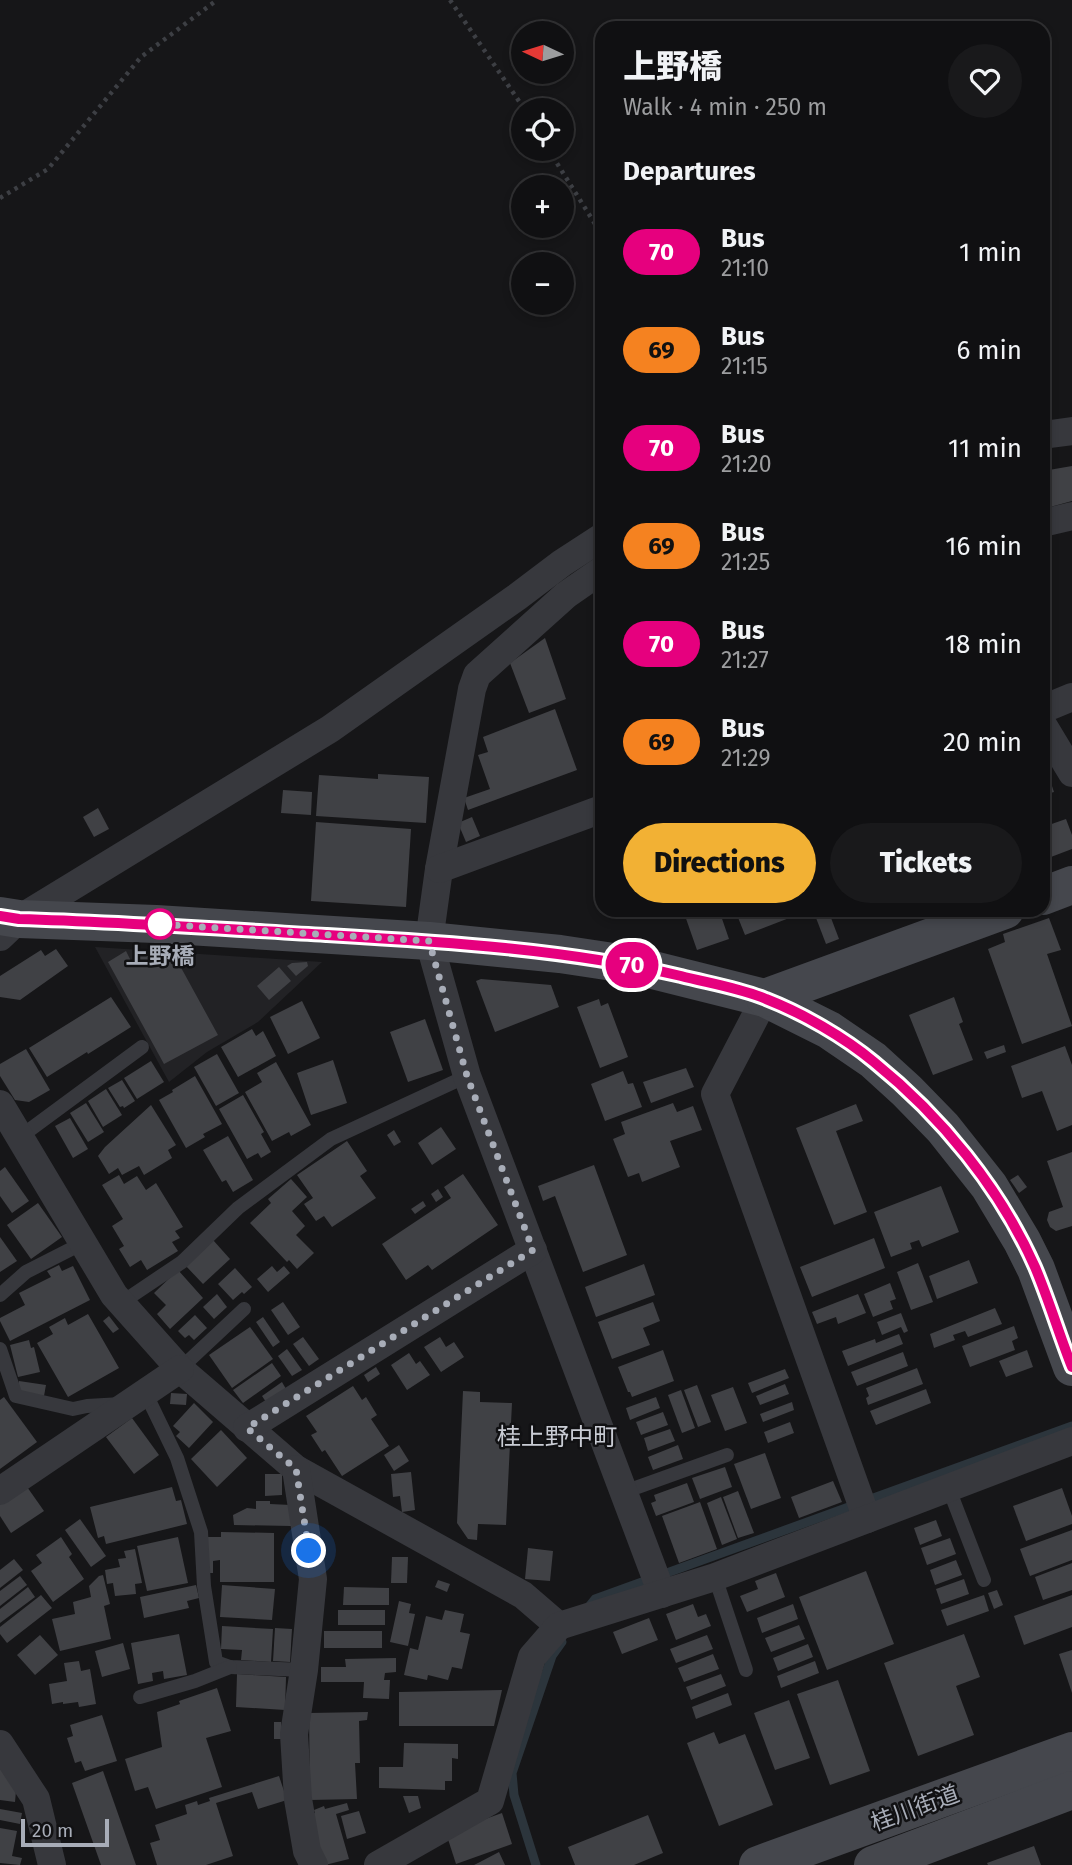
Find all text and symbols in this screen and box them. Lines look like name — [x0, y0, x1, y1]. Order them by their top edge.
north arrow — [511, 21, 574, 84]
map controls — [511, 21, 574, 315]
button: heart — [948, 44, 1022, 118]
text: 上野橋 — [623, 47, 722, 87]
text: Walk · 4 min · 250 m — [623, 93, 827, 121]
button: locate — [511, 98, 574, 161]
text: Departures — [623, 156, 756, 187]
button: + — [511, 175, 574, 238]
text: Bus — [721, 223, 764, 254]
text: 1 min — [959, 237, 1022, 268]
text: 70 — [649, 238, 674, 266]
button: − — [511, 252, 574, 315]
text: 21:10 — [721, 254, 769, 282]
text: Bus — [721, 321, 764, 352]
text: 6 min — [956, 335, 1022, 366]
text: 69 — [648, 336, 675, 364]
text: 21:15 — [721, 352, 768, 380]
text: Bus — [721, 419, 764, 450]
text: 11 min — [948, 433, 1022, 464]
text: 70 — [649, 434, 674, 462]
text: 21:20 — [721, 450, 772, 478]
text: Bus — [721, 517, 764, 548]
text: 16 min — [945, 531, 1022, 562]
text: 69 — [648, 532, 675, 560]
text: 21:25 — [721, 548, 770, 576]
text: Bus — [721, 615, 764, 646]
text: 18 min — [945, 629, 1022, 660]
text: 70 — [649, 630, 674, 658]
text: 21:27 — [721, 646, 769, 674]
text: Bus — [721, 713, 764, 744]
text: 20 min — [943, 727, 1022, 758]
text: 69 — [648, 728, 675, 756]
text: 21:29 — [721, 744, 771, 772]
button: Directions — [623, 823, 816, 903]
button: Tickets — [830, 823, 1022, 903]
marker: 上野橋 — [145, 909, 175, 939]
place label: 上野橋 — [126, 942, 195, 970]
line badge: 70 — [600, 942, 664, 988]
text: 70 — [619, 951, 645, 979]
district label: 桂上野中町 — [497, 1423, 617, 1451]
your location — [291, 1533, 326, 1568]
street label: 桂川街道 — [867, 1779, 963, 1837]
scale bar — [21, 1816, 108, 1848]
text: 20 m — [32, 1819, 73, 1842]

